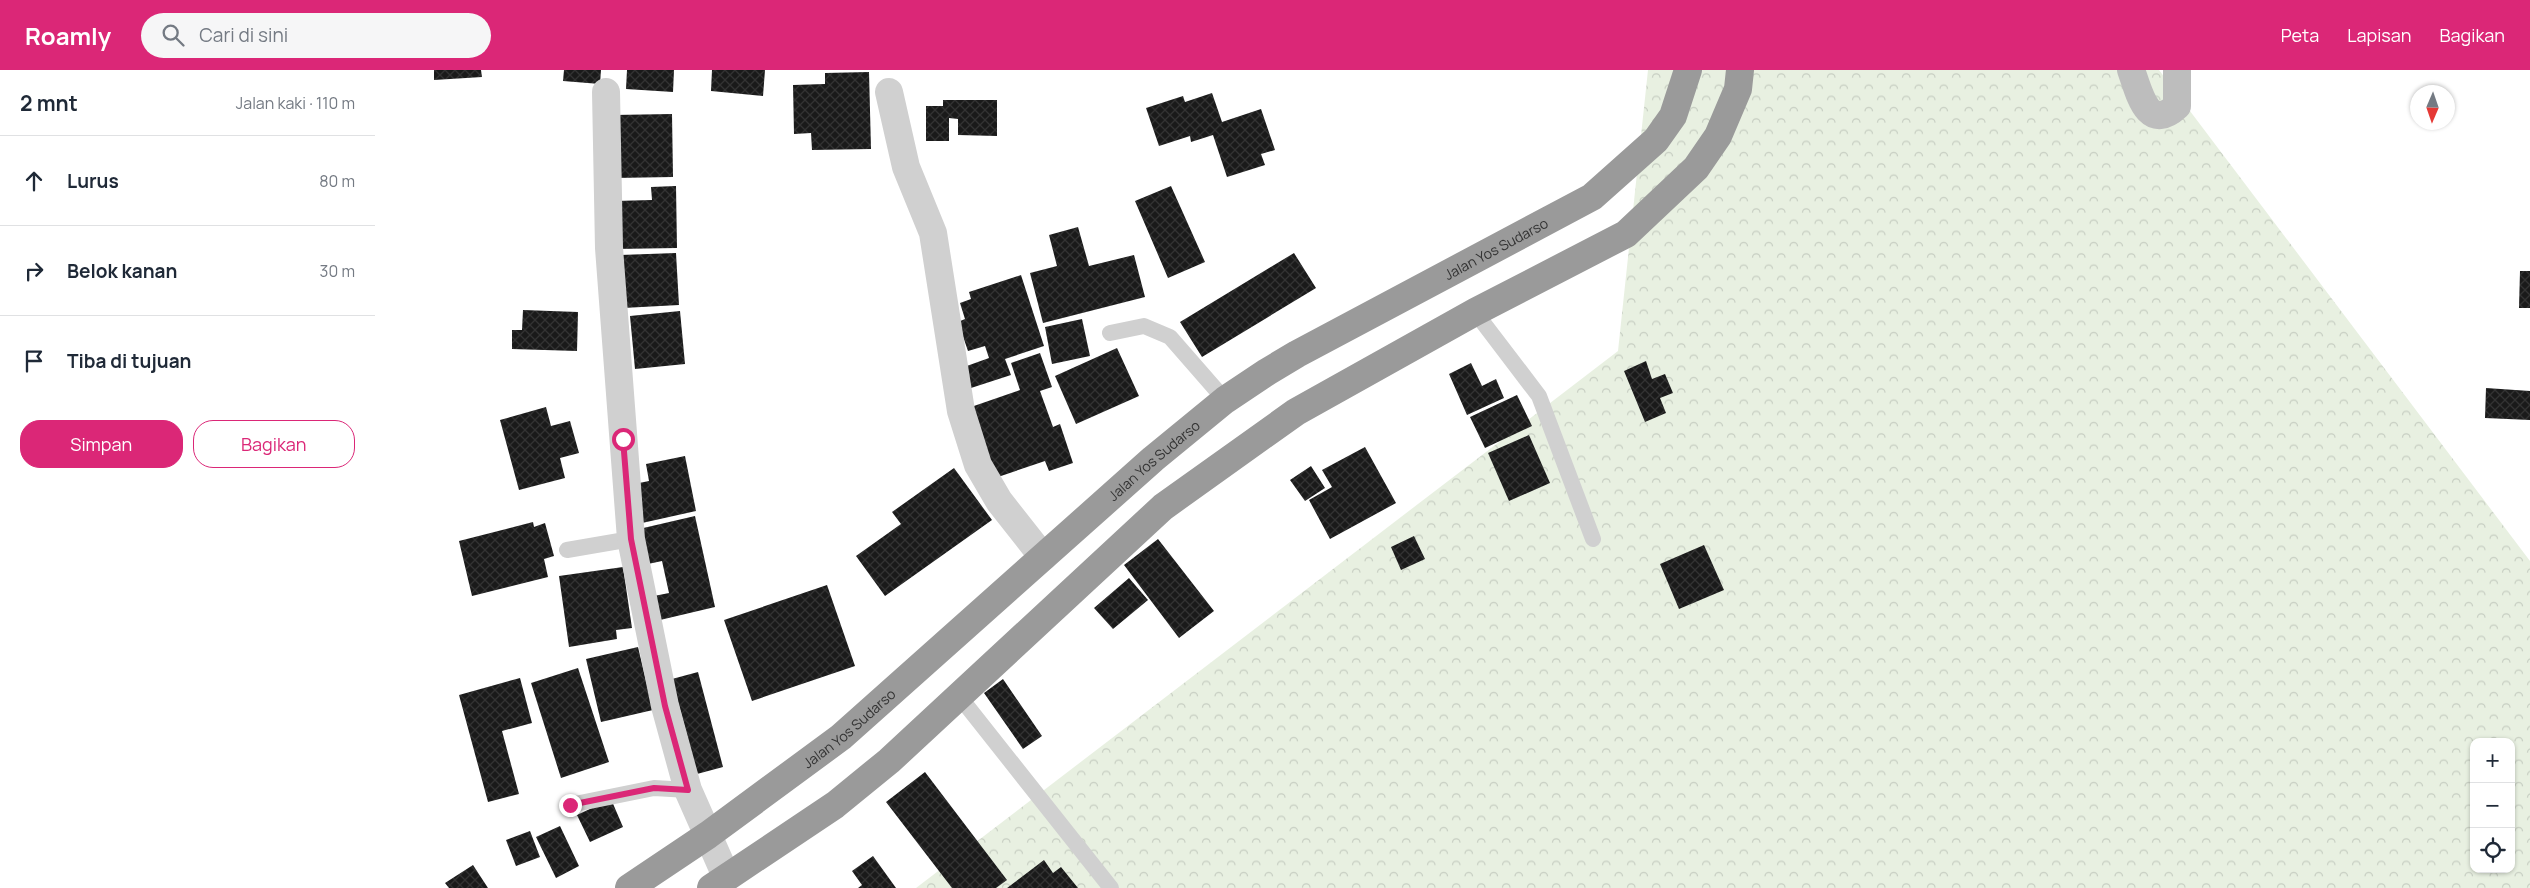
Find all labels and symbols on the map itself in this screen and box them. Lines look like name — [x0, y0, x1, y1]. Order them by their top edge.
north arrow — [2410, 85, 2455, 130]
street label: Jalan Yos Sudarso — [1441, 213, 1551, 284]
street label: Jalan Yos Sudarso — [1104, 415, 1203, 504]
route start — [612, 428, 635, 451]
street label: Jalan Yos Sudarso — [798, 684, 899, 772]
route end — [559, 794, 582, 817]

